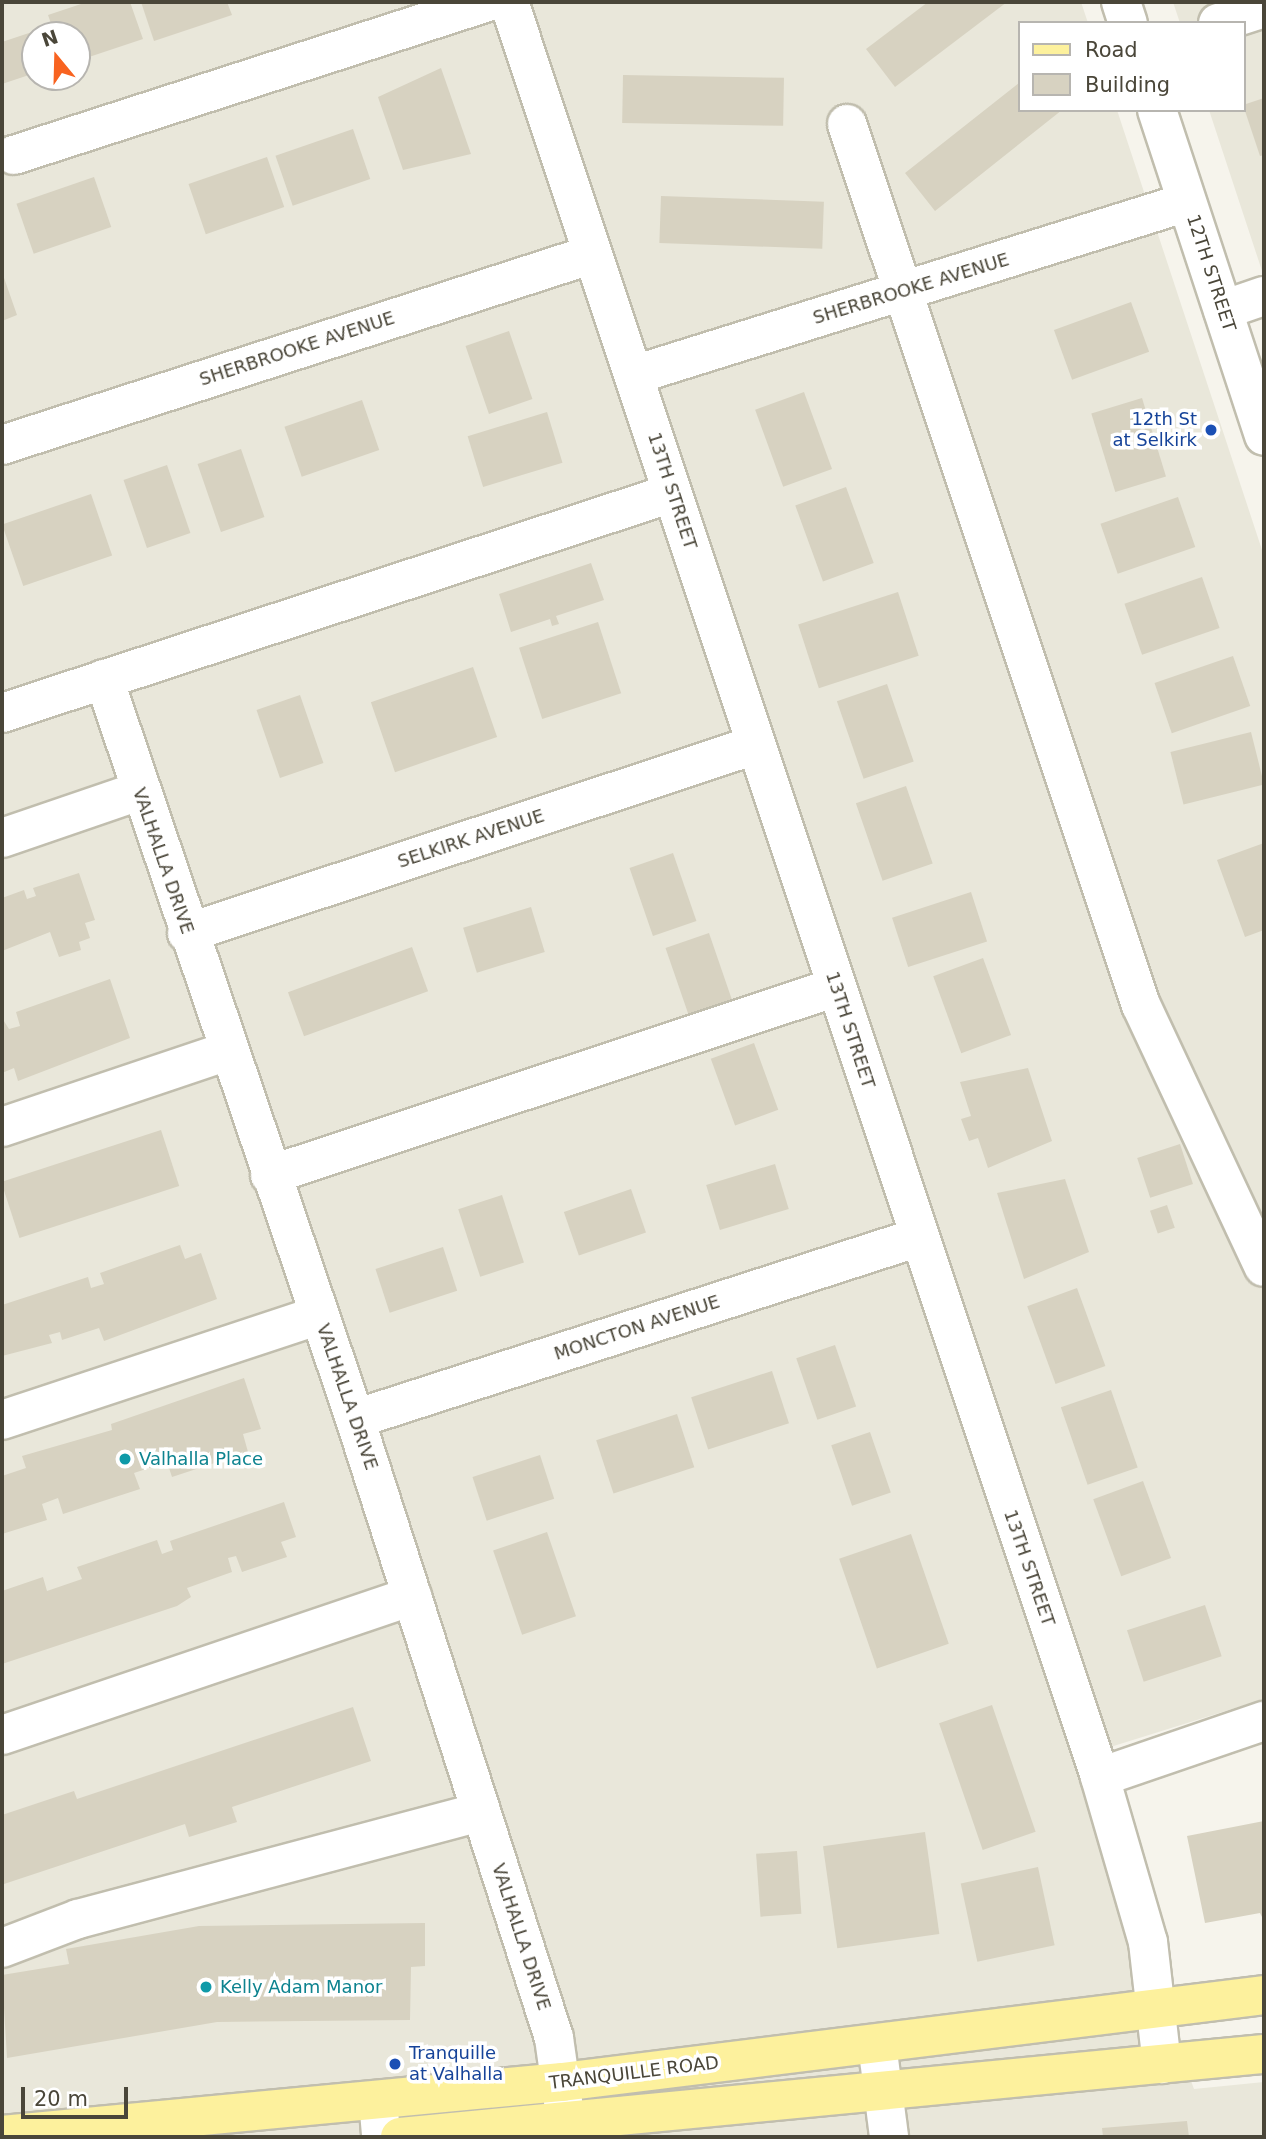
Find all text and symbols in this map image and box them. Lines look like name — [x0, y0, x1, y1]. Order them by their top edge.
north arrow — [21, 21, 91, 91]
legend — [1018, 21, 1245, 112]
text: N — [39, 25, 61, 51]
text: Road — [1085, 38, 1138, 62]
text: Building — [1085, 73, 1170, 97]
street label: 12TH STREET — [1182, 212, 1240, 334]
street label: SHERBROOKE AVENUE — [810, 249, 1012, 329]
street label: SHERBROOKE AVENUE — [197, 307, 397, 391]
place label: 12th St at Selkirk — [1112, 409, 1197, 452]
marker: 12th St at Selkirk — [1203, 422, 1219, 438]
street label: 13TH STREET — [643, 430, 701, 552]
street label: VALHALLA DRIVE — [128, 785, 198, 937]
street label: SELKIRK AVENUE — [395, 805, 547, 873]
street label: 13TH STREET — [821, 969, 879, 1091]
street label: MONCTON AVENUE — [551, 1291, 723, 1365]
street label: VALHALLA DRIVE — [312, 1321, 382, 1473]
place label: Valhalla Place — [139, 1448, 263, 1470]
marker: Valhalla Place — [117, 1451, 133, 1467]
street label: 13TH STREET — [999, 1507, 1059, 1629]
street label: VALHALLA DRIVE — [487, 1861, 555, 2013]
place label: Kelly Adam Manor — [220, 1976, 382, 1998]
marker: Kelly Adam Manor — [198, 1979, 214, 1995]
place label: Tranquille at Valhalla — [409, 2043, 503, 2086]
street label: TRANQUILLE ROAD — [548, 2052, 720, 2094]
marker: Tranquille at Valhalla — [387, 2056, 403, 2072]
scale bar — [24, 2072, 131, 2116]
text: 20 m — [34, 2087, 88, 2111]

